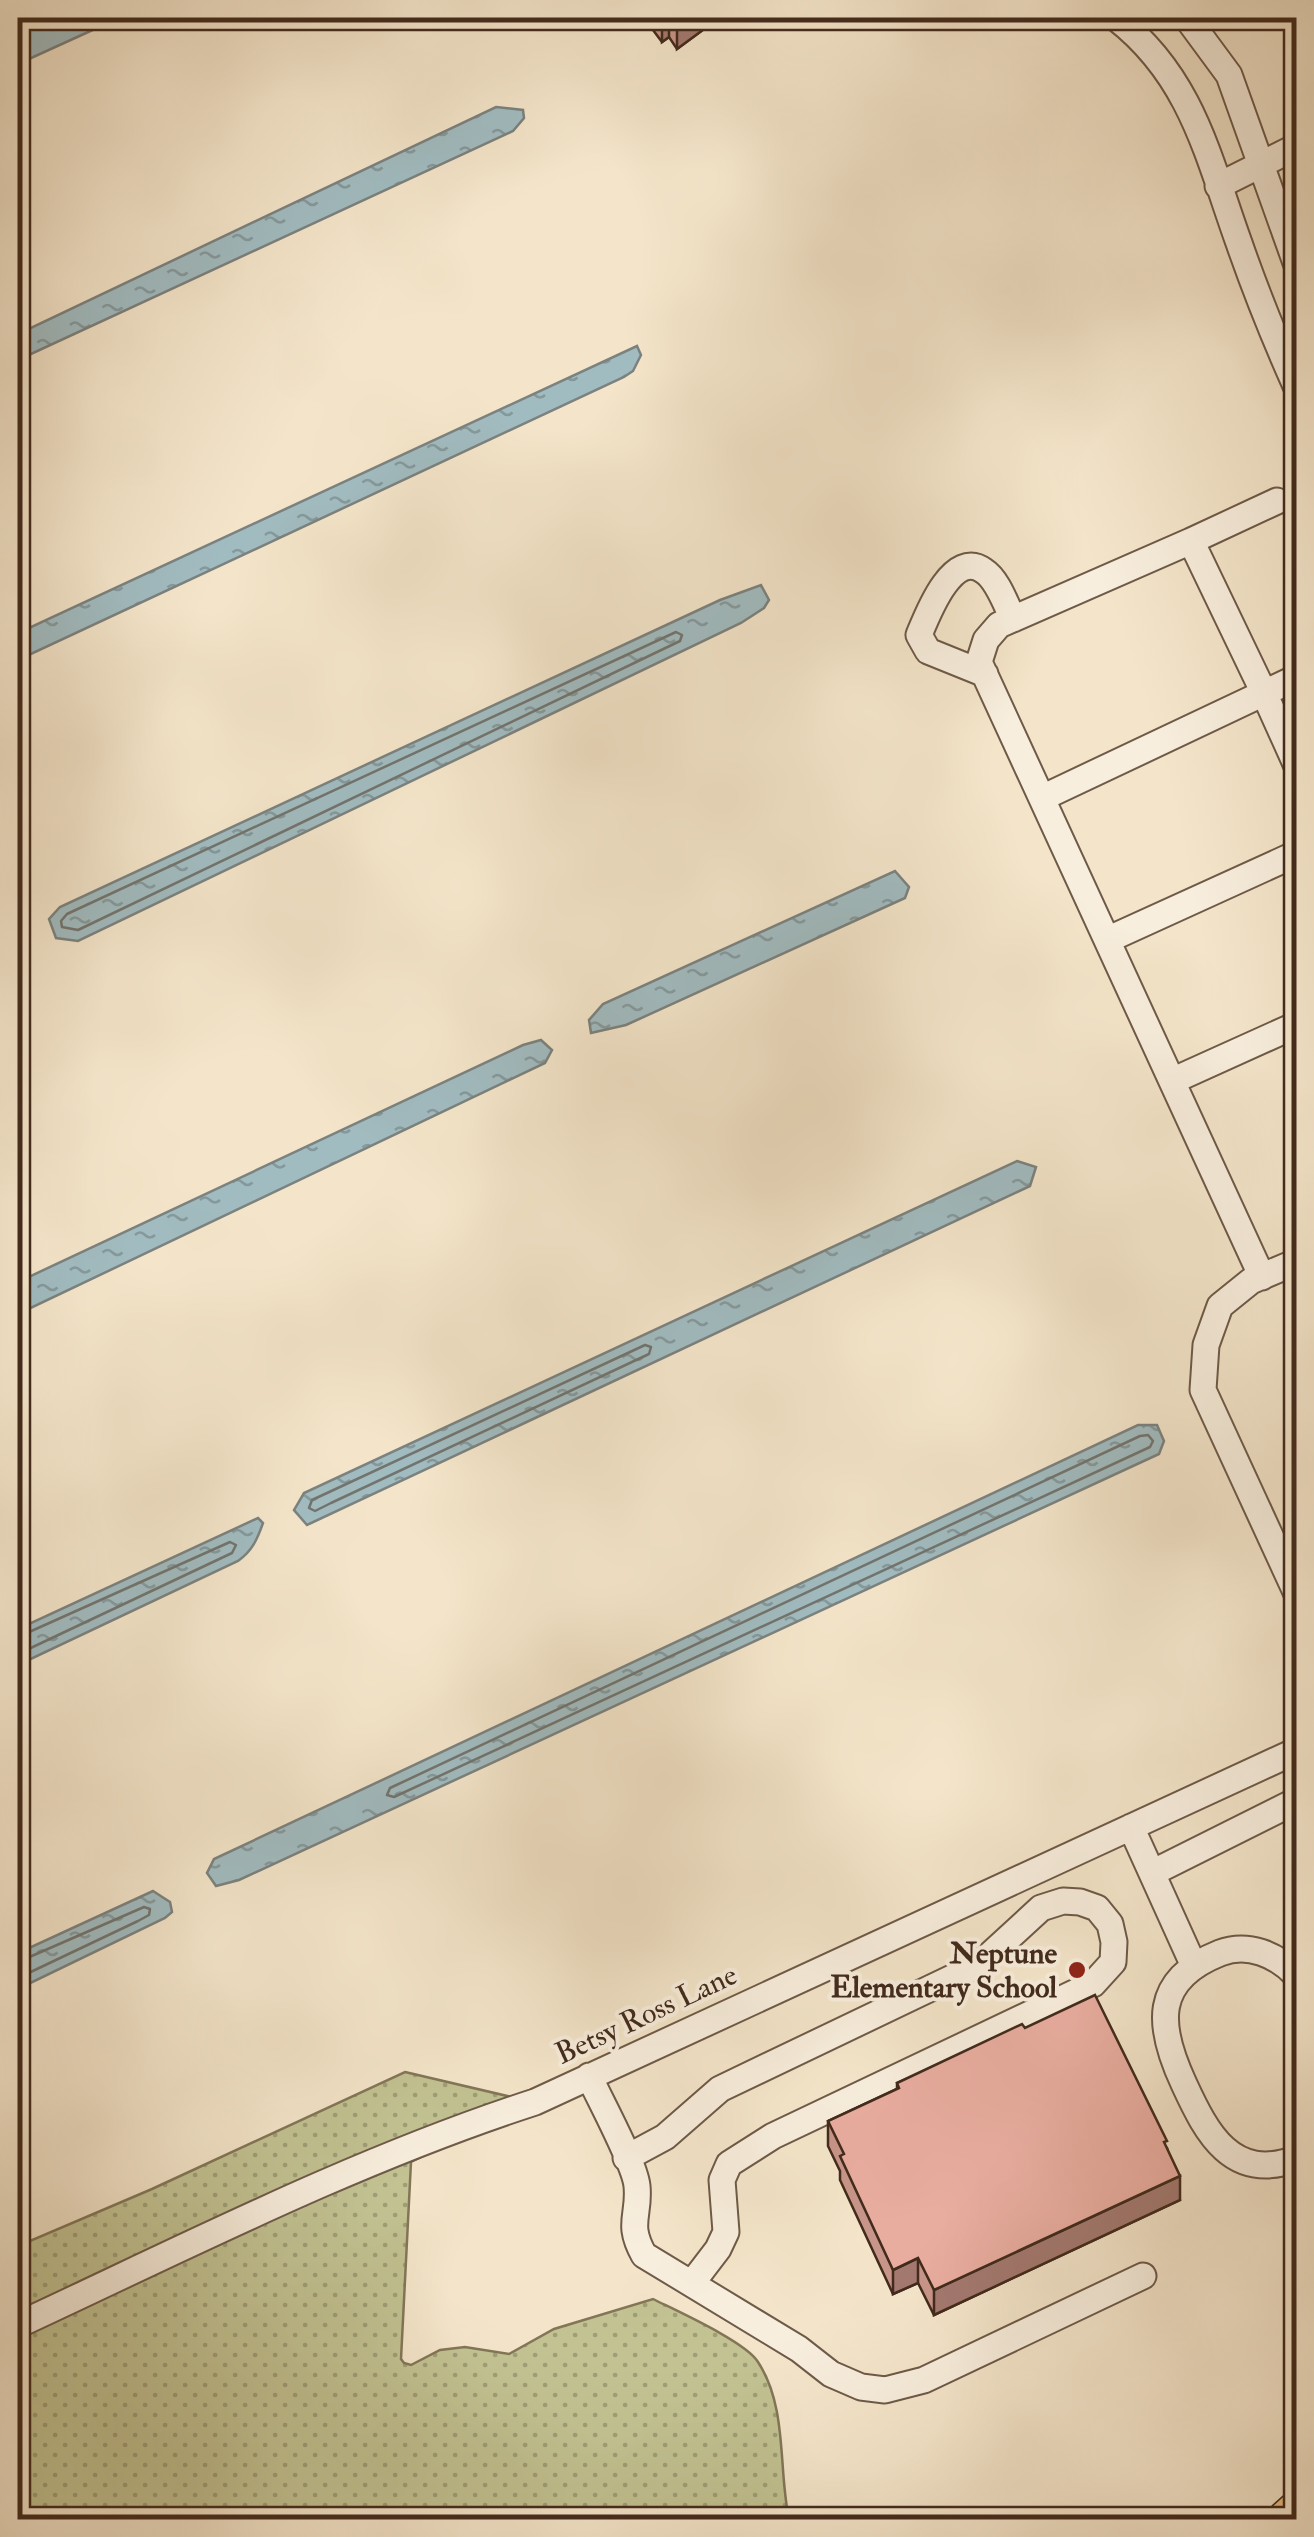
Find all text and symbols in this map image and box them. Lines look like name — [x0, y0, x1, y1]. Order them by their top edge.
place label: Neptune Elementary School — [831, 1935, 1057, 2006]
street label: Betsy Ross Lane — [549, 1956, 743, 2073]
marker: Neptune Elementary School — [1066, 1959, 1088, 1981]

